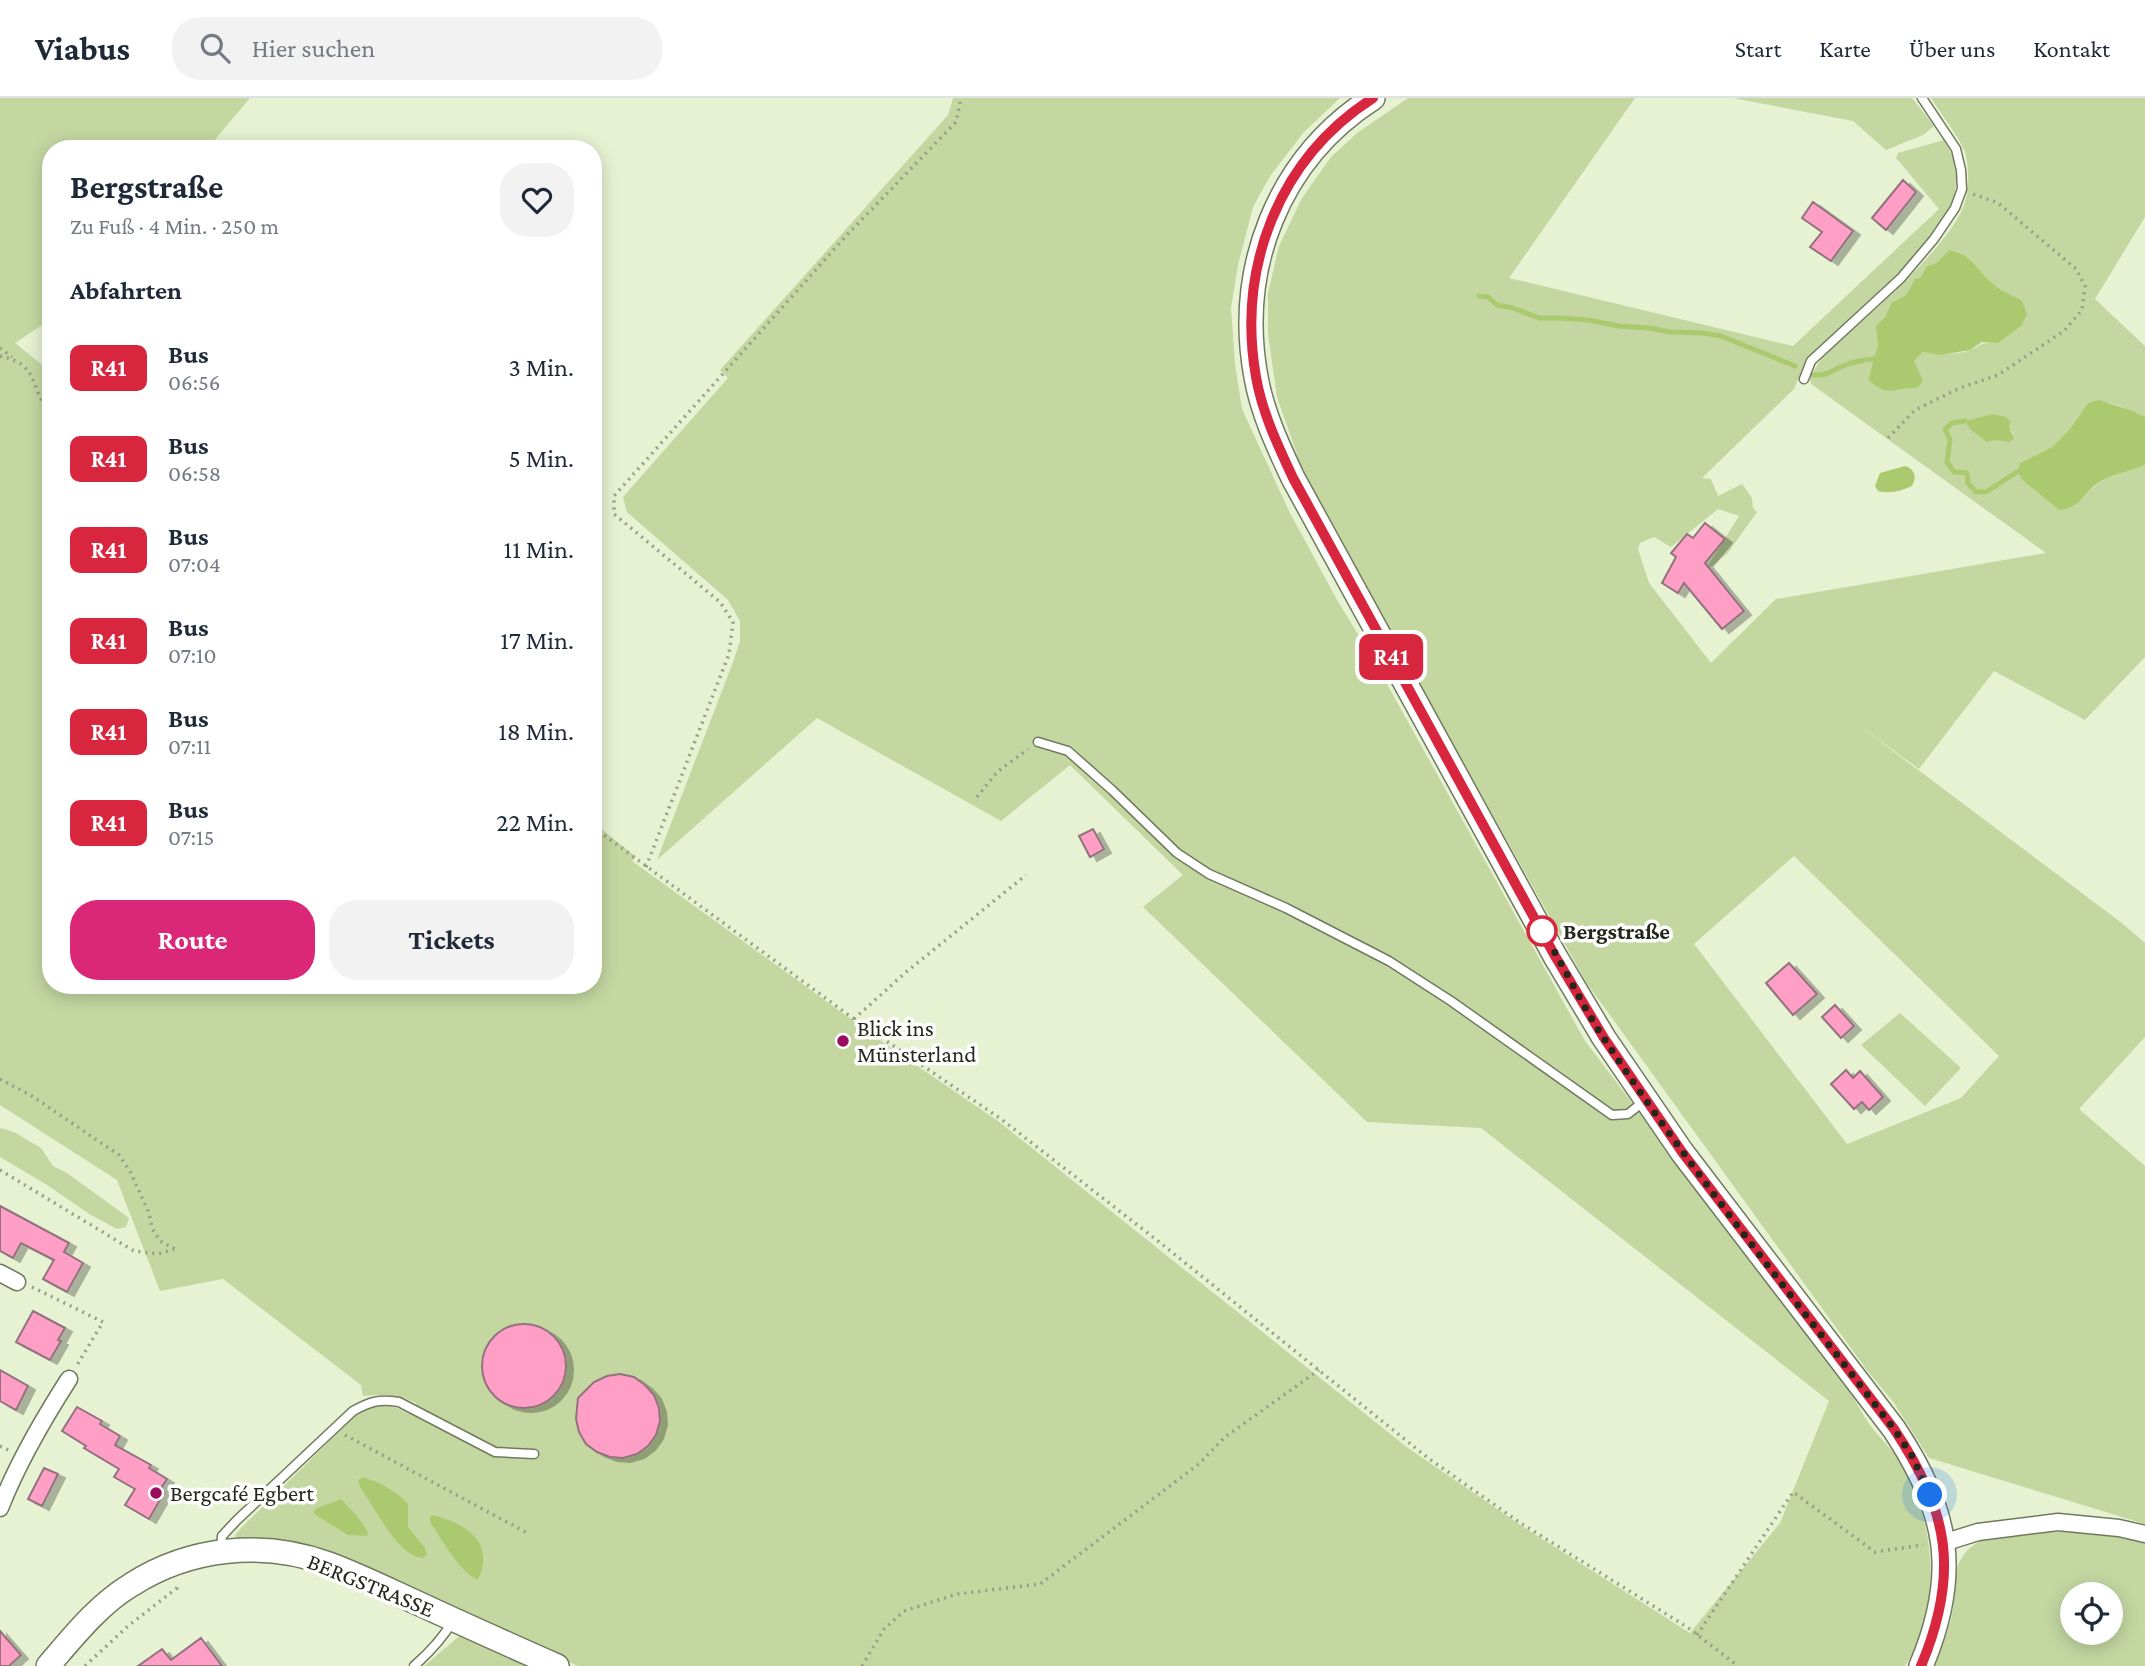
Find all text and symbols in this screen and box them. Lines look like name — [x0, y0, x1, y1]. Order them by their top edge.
search box — [172, 17, 662, 80]
icon: search — [196, 29, 234, 67]
text: Viabus — [35, 30, 130, 67]
text: Hier suchen — [252, 34, 375, 63]
text: Start — [1735, 35, 1781, 62]
text: Karte — [1819, 35, 1871, 62]
text: Über uns — [1909, 35, 1995, 62]
text: Kontakt — [2033, 35, 2110, 62]
button: heart — [500, 163, 574, 237]
text: Bergstraße — [70, 168, 223, 205]
text: Zu Fuß · 4 Min. · 250 m — [70, 213, 279, 239]
text: Abfahrten — [70, 276, 182, 305]
text: Bus — [168, 340, 209, 369]
text: 3 Min. — [508, 353, 574, 382]
text: R41 — [91, 354, 126, 381]
text: 06:56 — [168, 369, 220, 395]
text: Bus — [168, 431, 209, 460]
text: 5 Min. — [509, 444, 574, 473]
text: R41 — [91, 445, 126, 472]
text: 06:58 — [168, 460, 221, 486]
text: Bus — [168, 522, 209, 551]
text: 11 Min. — [504, 535, 574, 564]
text: R41 — [91, 536, 126, 563]
text: 07:04 — [168, 551, 221, 577]
text: Bus — [168, 613, 209, 642]
text: 17 Min. — [500, 626, 574, 655]
text: R41 — [91, 627, 126, 654]
line badge: R41 — [1351, 634, 1431, 680]
text: 07:10 — [168, 642, 217, 668]
text: R41 — [1373, 643, 1409, 670]
text: Bus — [168, 704, 209, 733]
text: 18 Min. — [498, 717, 574, 746]
text: R41 — [91, 718, 126, 745]
text: 07:11 — [168, 733, 211, 759]
text: Bus — [168, 795, 209, 824]
text: 22 Min. — [496, 808, 574, 837]
text: R41 — [91, 809, 126, 836]
text: 07:15 — [168, 824, 214, 850]
button: Route — [70, 900, 315, 980]
button: Tickets — [329, 900, 574, 980]
marker: Bergstraße — [1527, 916, 1557, 946]
place label: Bergstraße — [1563, 918, 1670, 944]
place label: Blick ins Münsterland — [857, 1015, 976, 1067]
marker: Blick ins Münsterland — [835, 1033, 851, 1049]
your location — [1912, 1477, 1947, 1512]
place label: Bergcafé Egbert — [170, 1480, 314, 1506]
marker: Bergcafé Egbert — [148, 1485, 164, 1501]
street label: BERGSTRASSE — [304, 1548, 438, 1622]
map controls — [2060, 1582, 2123, 1645]
button: locate — [2060, 1582, 2123, 1645]

